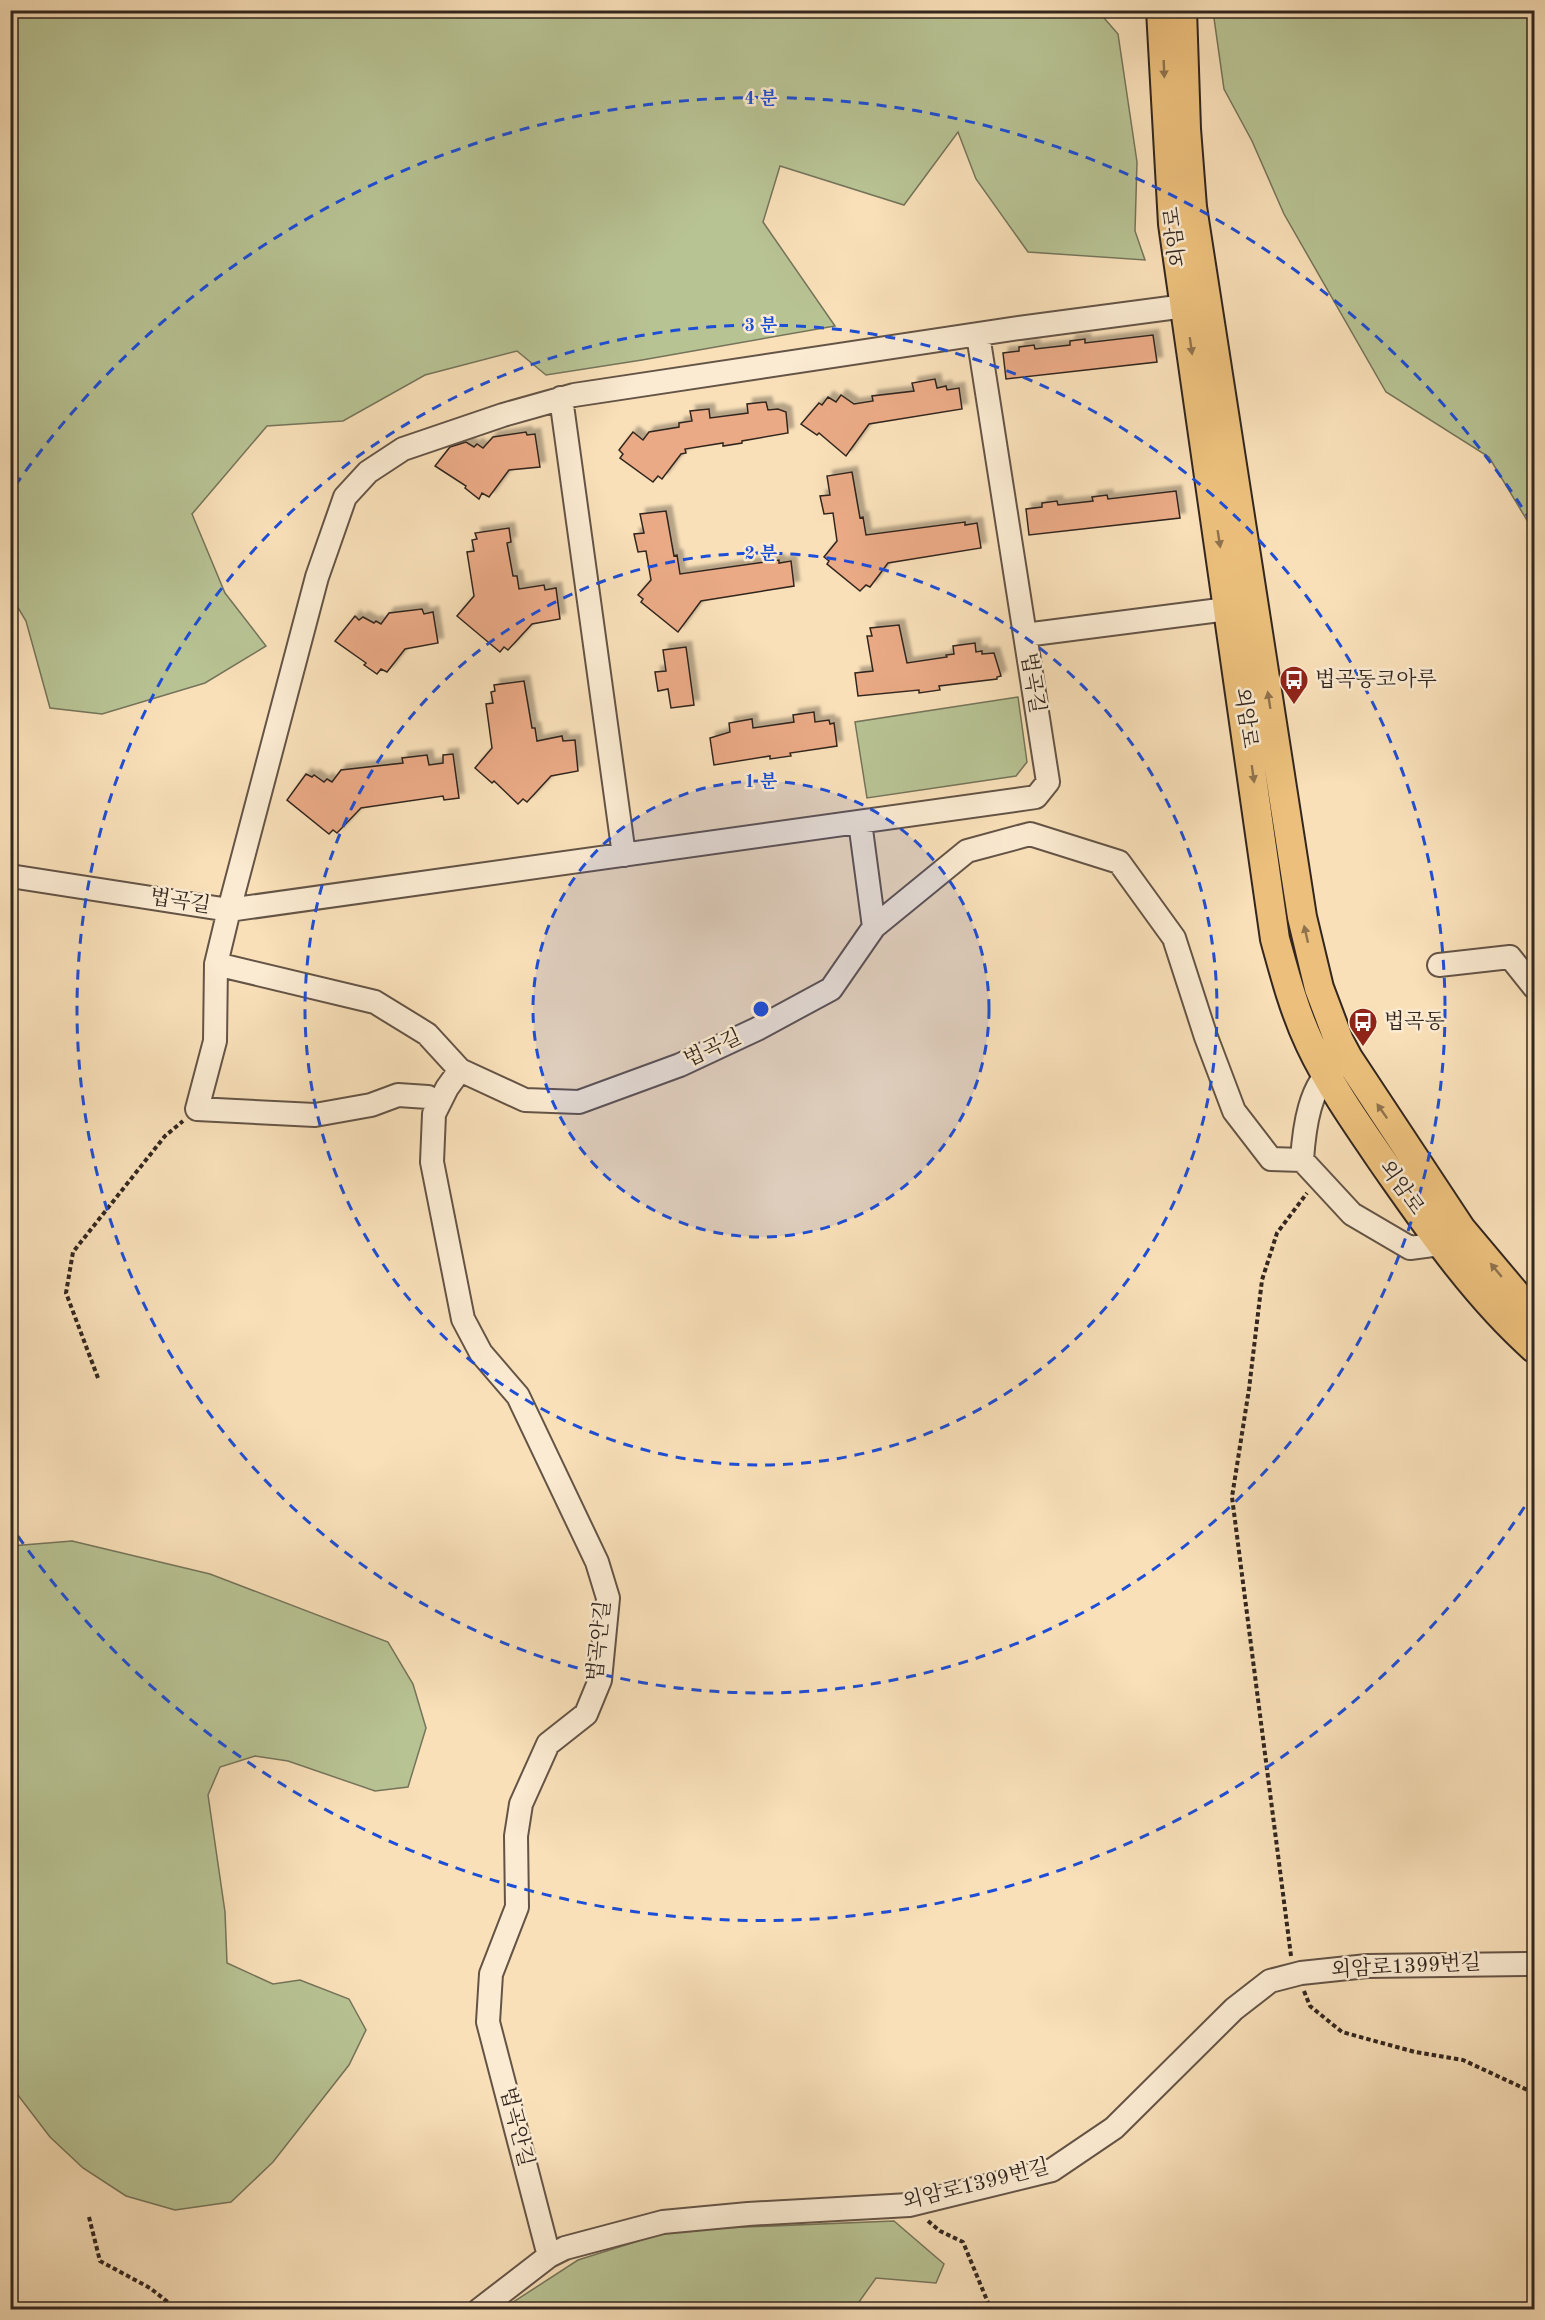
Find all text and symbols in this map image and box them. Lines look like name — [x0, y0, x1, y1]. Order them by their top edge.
one-way arrow — [1159, 59, 1168, 78]
text: 4 분 — [745, 89, 778, 108]
street label: 외암로 — [1160, 206, 1190, 269]
text: 3 분 — [745, 316, 778, 335]
one-way arrow — [1187, 337, 1196, 356]
one-way arrow — [1215, 530, 1224, 549]
text: 2 분 — [745, 544, 778, 563]
street label: 법곡길 — [1017, 651, 1049, 715]
bus stop icon: 법곡동코아루 — [1278, 664, 1310, 706]
place label: 법곡동코아루 — [1315, 668, 1437, 691]
street label: 외암로 — [1230, 686, 1262, 750]
one-way arrow — [1264, 690, 1273, 709]
one-way arrow — [1248, 765, 1257, 784]
text: 1 분 — [745, 772, 778, 791]
street label: 법곡길 — [148, 885, 212, 917]
one-way arrow — [1301, 925, 1311, 943]
centre of rings — [751, 999, 771, 1019]
bus stop icon: 법곡동 — [1347, 1006, 1379, 1048]
place label: 법곡동 — [1384, 1010, 1445, 1033]
street label: 법곡길 — [680, 1025, 745, 1071]
one-way arrow — [1376, 1104, 1388, 1120]
street label: 외암로 — [1375, 1156, 1429, 1219]
one-way arrow — [1489, 1262, 1502, 1278]
street label: 법곡안길 — [583, 1599, 615, 1682]
street label: 외암로1399번길 — [1330, 1951, 1482, 1981]
street label: 법곡안길 — [496, 2085, 538, 2169]
street label: 외암로1399번길 — [900, 2155, 1051, 2213]

